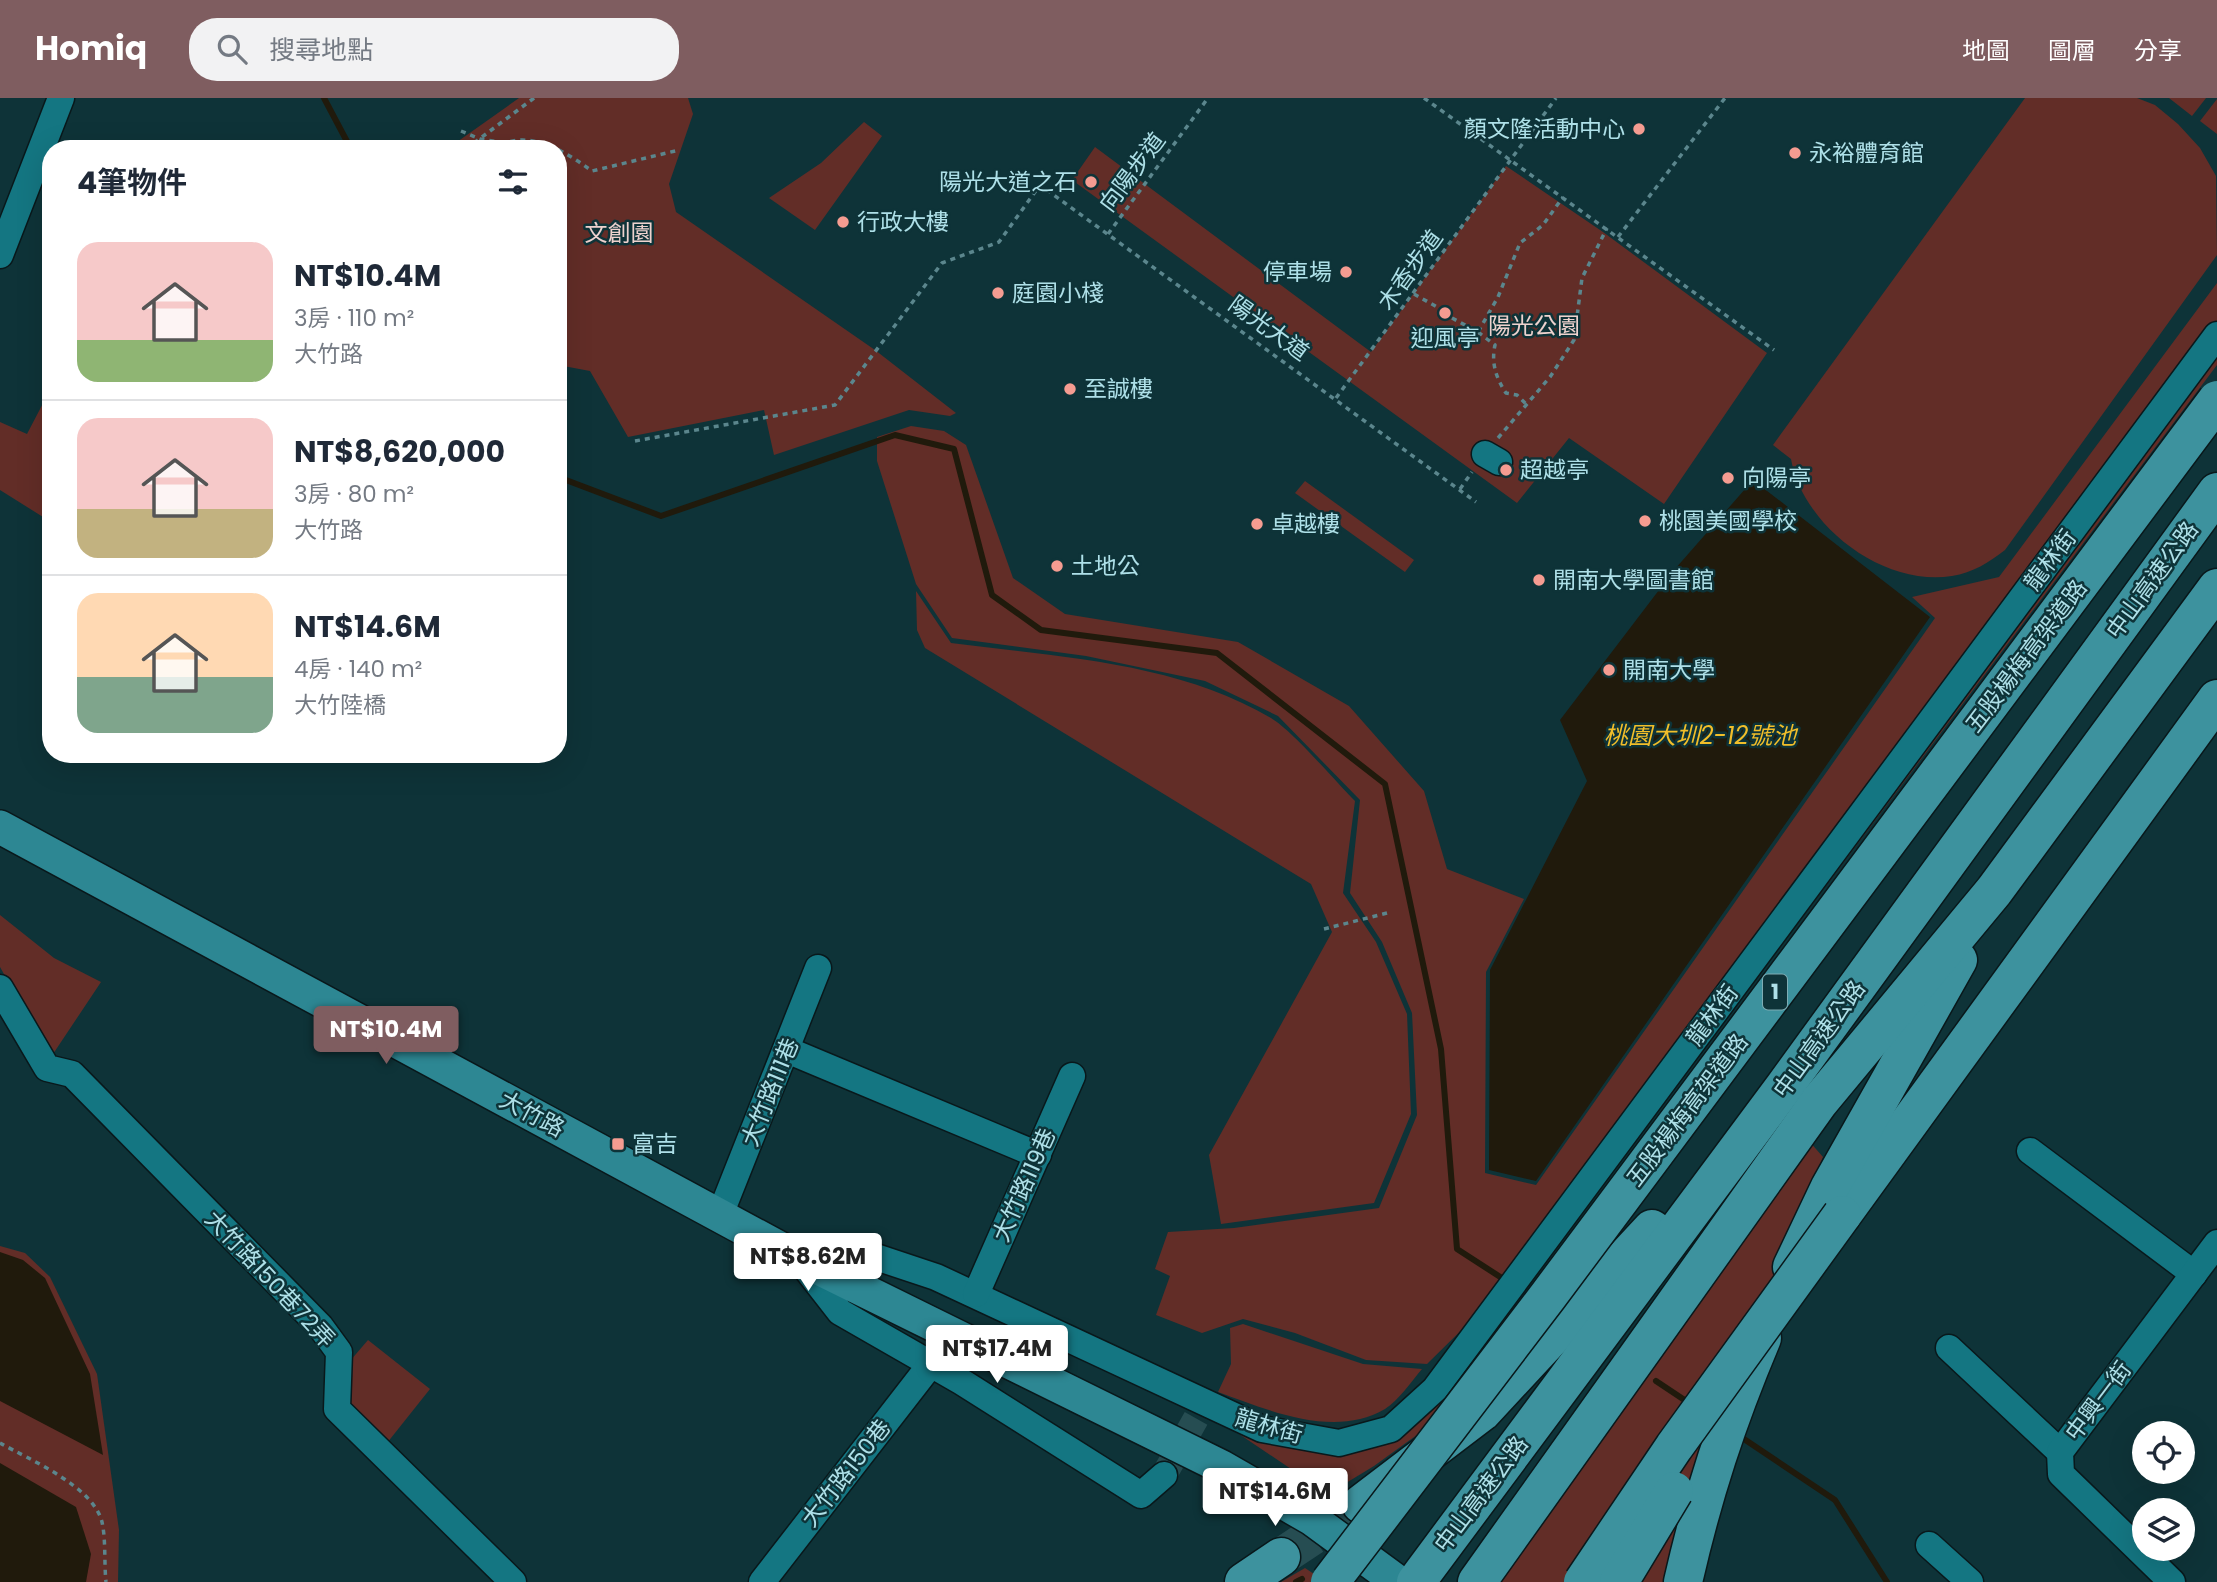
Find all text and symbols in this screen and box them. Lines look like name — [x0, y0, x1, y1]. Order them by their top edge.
search box — [189, 18, 679, 81]
text: Homiq — [35, 25, 147, 72]
icon: search — [213, 30, 251, 68]
text: 搜尋地點 — [269, 32, 373, 68]
text: 地圖 — [1962, 34, 2010, 67]
text: 圖層 — [2048, 34, 2096, 67]
text: 分享 — [2134, 34, 2182, 67]
place label: 顏文隆活動中心 — [1464, 113, 1625, 145]
marker: 顏文隆活動中心 — [1631, 121, 1647, 137]
street label: 向陽步道 — [1092, 126, 1172, 218]
place label: 永裕體育館 — [1809, 137, 1924, 169]
marker: 永裕體育館 — [1787, 145, 1803, 161]
text: 4筆物件 — [77, 161, 187, 204]
icon: filters — [494, 163, 532, 201]
place label: 陽光大道之石 — [939, 166, 1077, 198]
marker: 陽光大道之石 — [1083, 174, 1099, 190]
place label: 行政大樓 — [857, 206, 949, 238]
marker: 行政大樓 — [835, 214, 851, 230]
park label: 文創園 — [585, 217, 654, 249]
street label: 木香步道 — [1370, 223, 1450, 317]
text: NT$10.4M — [294, 254, 441, 297]
place label: 停車場 — [1263, 256, 1332, 288]
marker: 停車場 — [1338, 264, 1354, 280]
icon: home — [133, 270, 217, 354]
place label: 庭園小棧 — [1012, 277, 1104, 309]
marker: 庭園小棧 — [990, 285, 1006, 301]
street label: 陽光大道 — [1222, 288, 1316, 368]
text: 3房 · 110 m² — [294, 302, 414, 334]
marker: 迎風亭 — [1437, 305, 1453, 321]
park label: 陽光公園 — [1488, 310, 1580, 342]
place label: 迎風亭 — [1411, 322, 1480, 354]
text: 大竹路 — [294, 338, 363, 370]
place label: 至誠樓 — [1084, 373, 1153, 405]
marker: 至誠樓 — [1062, 381, 1078, 397]
text: NT$8,620,000 — [294, 430, 505, 473]
icon: home — [133, 446, 217, 530]
place label: 超越亭 — [1520, 454, 1589, 486]
marker: 超越亭 — [1498, 462, 1514, 478]
place label: 向陽亭 — [1742, 462, 1811, 494]
marker: 向陽亭 — [1720, 470, 1736, 486]
text: 3房 · 80 m² — [294, 478, 414, 510]
place label: 桃園美國學校 — [1659, 505, 1797, 537]
place label: 卓越樓 — [1271, 508, 1340, 540]
marker: 桃園美國學校 — [1637, 513, 1653, 529]
text: 大竹路 — [294, 514, 363, 546]
street label: 中山高速公路 — [2098, 515, 2206, 645]
marker: 卓越樓 — [1249, 516, 1265, 532]
street label: 龍林街 — [2016, 523, 2084, 597]
place label: 土地公 — [1071, 550, 1140, 582]
marker: 土地公 — [1049, 558, 1065, 574]
place label: 開南大學圖書館 — [1553, 564, 1714, 596]
marker: 開南大學圖書館 — [1531, 572, 1547, 588]
street label: 五股楊梅高架道路 — [1958, 573, 2094, 739]
text: NT$14.6M — [294, 605, 441, 648]
icon: home — [133, 621, 217, 705]
text: 4房 · 140 m² — [294, 653, 422, 685]
place label: 開南大學 — [1623, 654, 1715, 686]
marker: 開南大學 — [1601, 662, 1617, 678]
text: 大竹陸橋 — [294, 689, 386, 721]
water label: 桃園大圳2-12號池 — [1604, 719, 1799, 752]
road number: 1 — [1763, 974, 1787, 1010]
street label: 中山高速公路 — [1765, 974, 1873, 1104]
street label: 龍林街 — [1678, 978, 1746, 1052]
pin: NT$10.4M — [314, 1006, 458, 1066]
text: NT$10.4M — [330, 1013, 442, 1045]
street label: 五股楊梅高架道路 — [1619, 1027, 1755, 1193]
street label: 大竹路111巷 — [734, 1033, 806, 1151]
street label: 大竹路 — [494, 1084, 570, 1144]
street label: 大竹路119巷 — [985, 1123, 1063, 1247]
place label: 富吉 — [632, 1128, 678, 1160]
marker: 富吉 — [610, 1136, 626, 1152]
street label: 大竹路150巷72弄 — [198, 1203, 342, 1355]
pin: NT$8.62M — [736, 1234, 880, 1293]
text: NT$8.62M — [750, 1240, 866, 1272]
pin: NT$17.4M — [925, 1326, 1069, 1385]
text: NT$17.4M — [942, 1332, 1052, 1364]
street label: 中興一街 — [2058, 1355, 2138, 1447]
street label: 龍林街 — [1231, 1401, 1307, 1451]
street label: 大竹路150巷 — [794, 1413, 898, 1533]
map controls — [2132, 1421, 2195, 1561]
button: locate — [2132, 1421, 2195, 1484]
street label: 中山高速公路 — [1427, 1429, 1535, 1559]
pin: NT$14.6M — [1203, 1468, 1347, 1528]
text: NT$14.6M — [1219, 1475, 1331, 1507]
button: layers — [2132, 1498, 2195, 1561]

